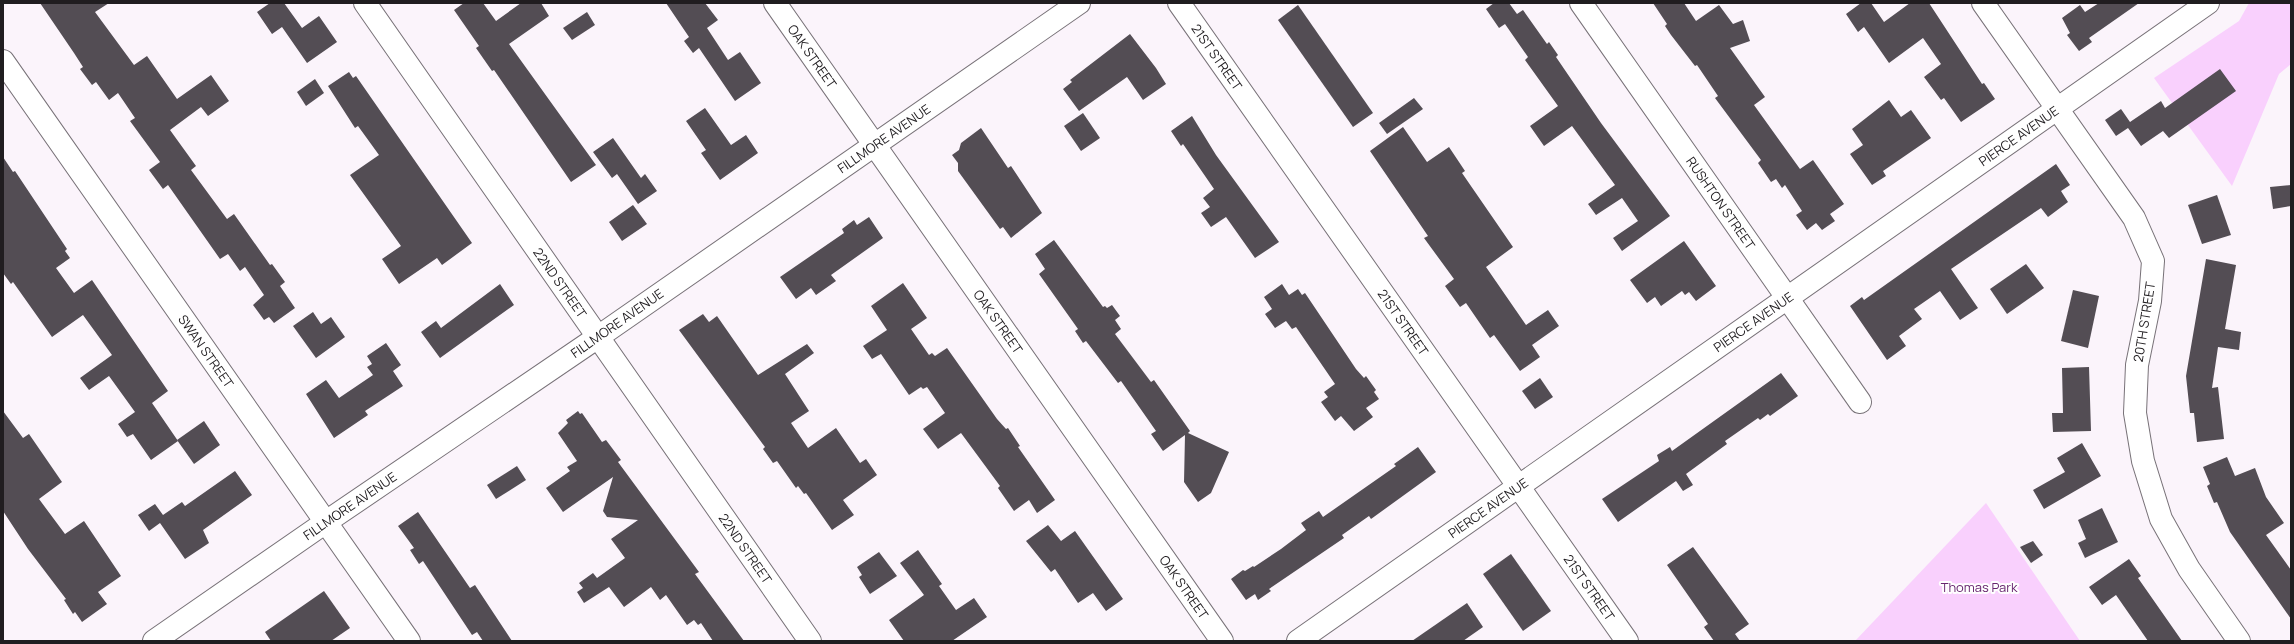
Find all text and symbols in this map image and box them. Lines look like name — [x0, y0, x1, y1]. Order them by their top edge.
street label: 21ST STREET — [1187, 20, 1247, 94]
street label: OAK STREET — [784, 21, 841, 92]
street label: FILLMORE AVENUE — [834, 100, 934, 177]
street label: PIERCE AVENUE — [1975, 102, 2062, 170]
street label: RUSHTON STREET — [1682, 153, 1760, 253]
street label: 22ND STREET — [529, 244, 591, 322]
street label: 20TH STREET — [2129, 280, 2159, 363]
street label: FILLMORE AVENUE — [567, 284, 667, 362]
street label: 21ST STREET — [1374, 285, 1433, 359]
street label: OAK STREET — [970, 286, 1027, 357]
street label: PIERCE AVENUE — [1710, 288, 1797, 356]
street label: SWAN STREET — [174, 311, 238, 391]
street label: FILLMORE AVENUE — [300, 468, 400, 544]
street label: PIERCE AVENUE — [1444, 474, 1532, 542]
street label: 22ND STREET — [715, 510, 776, 587]
street label: OAK STREET — [1156, 551, 1213, 623]
street label: 21ST STREET — [1560, 551, 1619, 624]
park label: Thomas Park — [1941, 578, 2018, 596]

